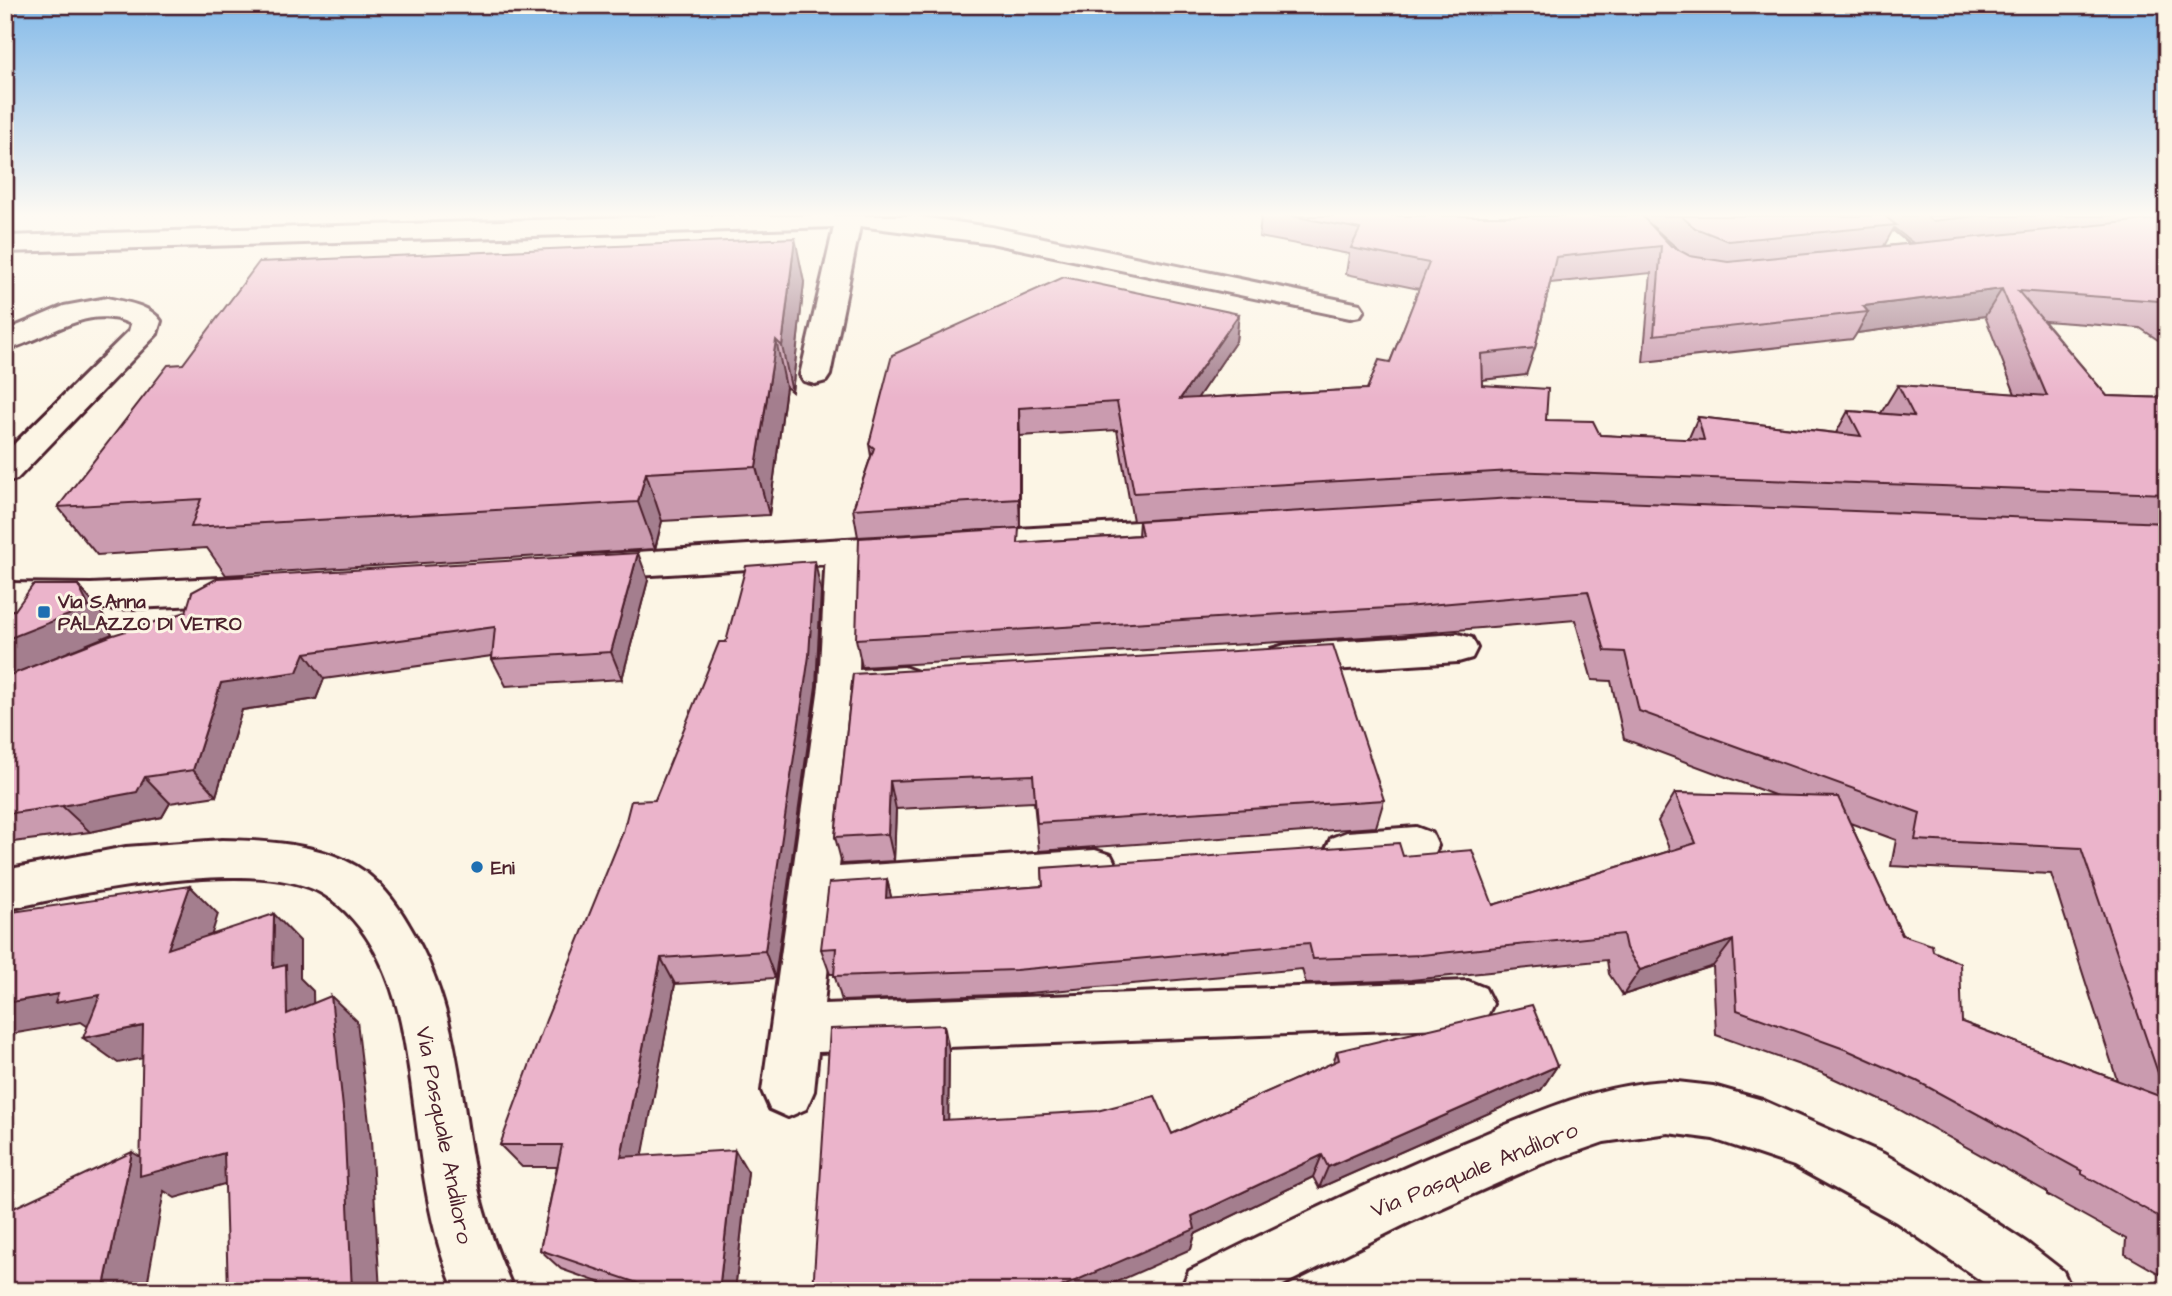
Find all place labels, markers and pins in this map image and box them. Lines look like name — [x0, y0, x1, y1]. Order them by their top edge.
place label: Via S.Anna PALAZZO DI VETRO — [57, 589, 242, 638]
marker: Via S.Anna PALAZZO DI VETRO — [36, 604, 52, 620]
place label: Eni — [491, 855, 515, 882]
marker: Eni — [469, 859, 485, 875]

